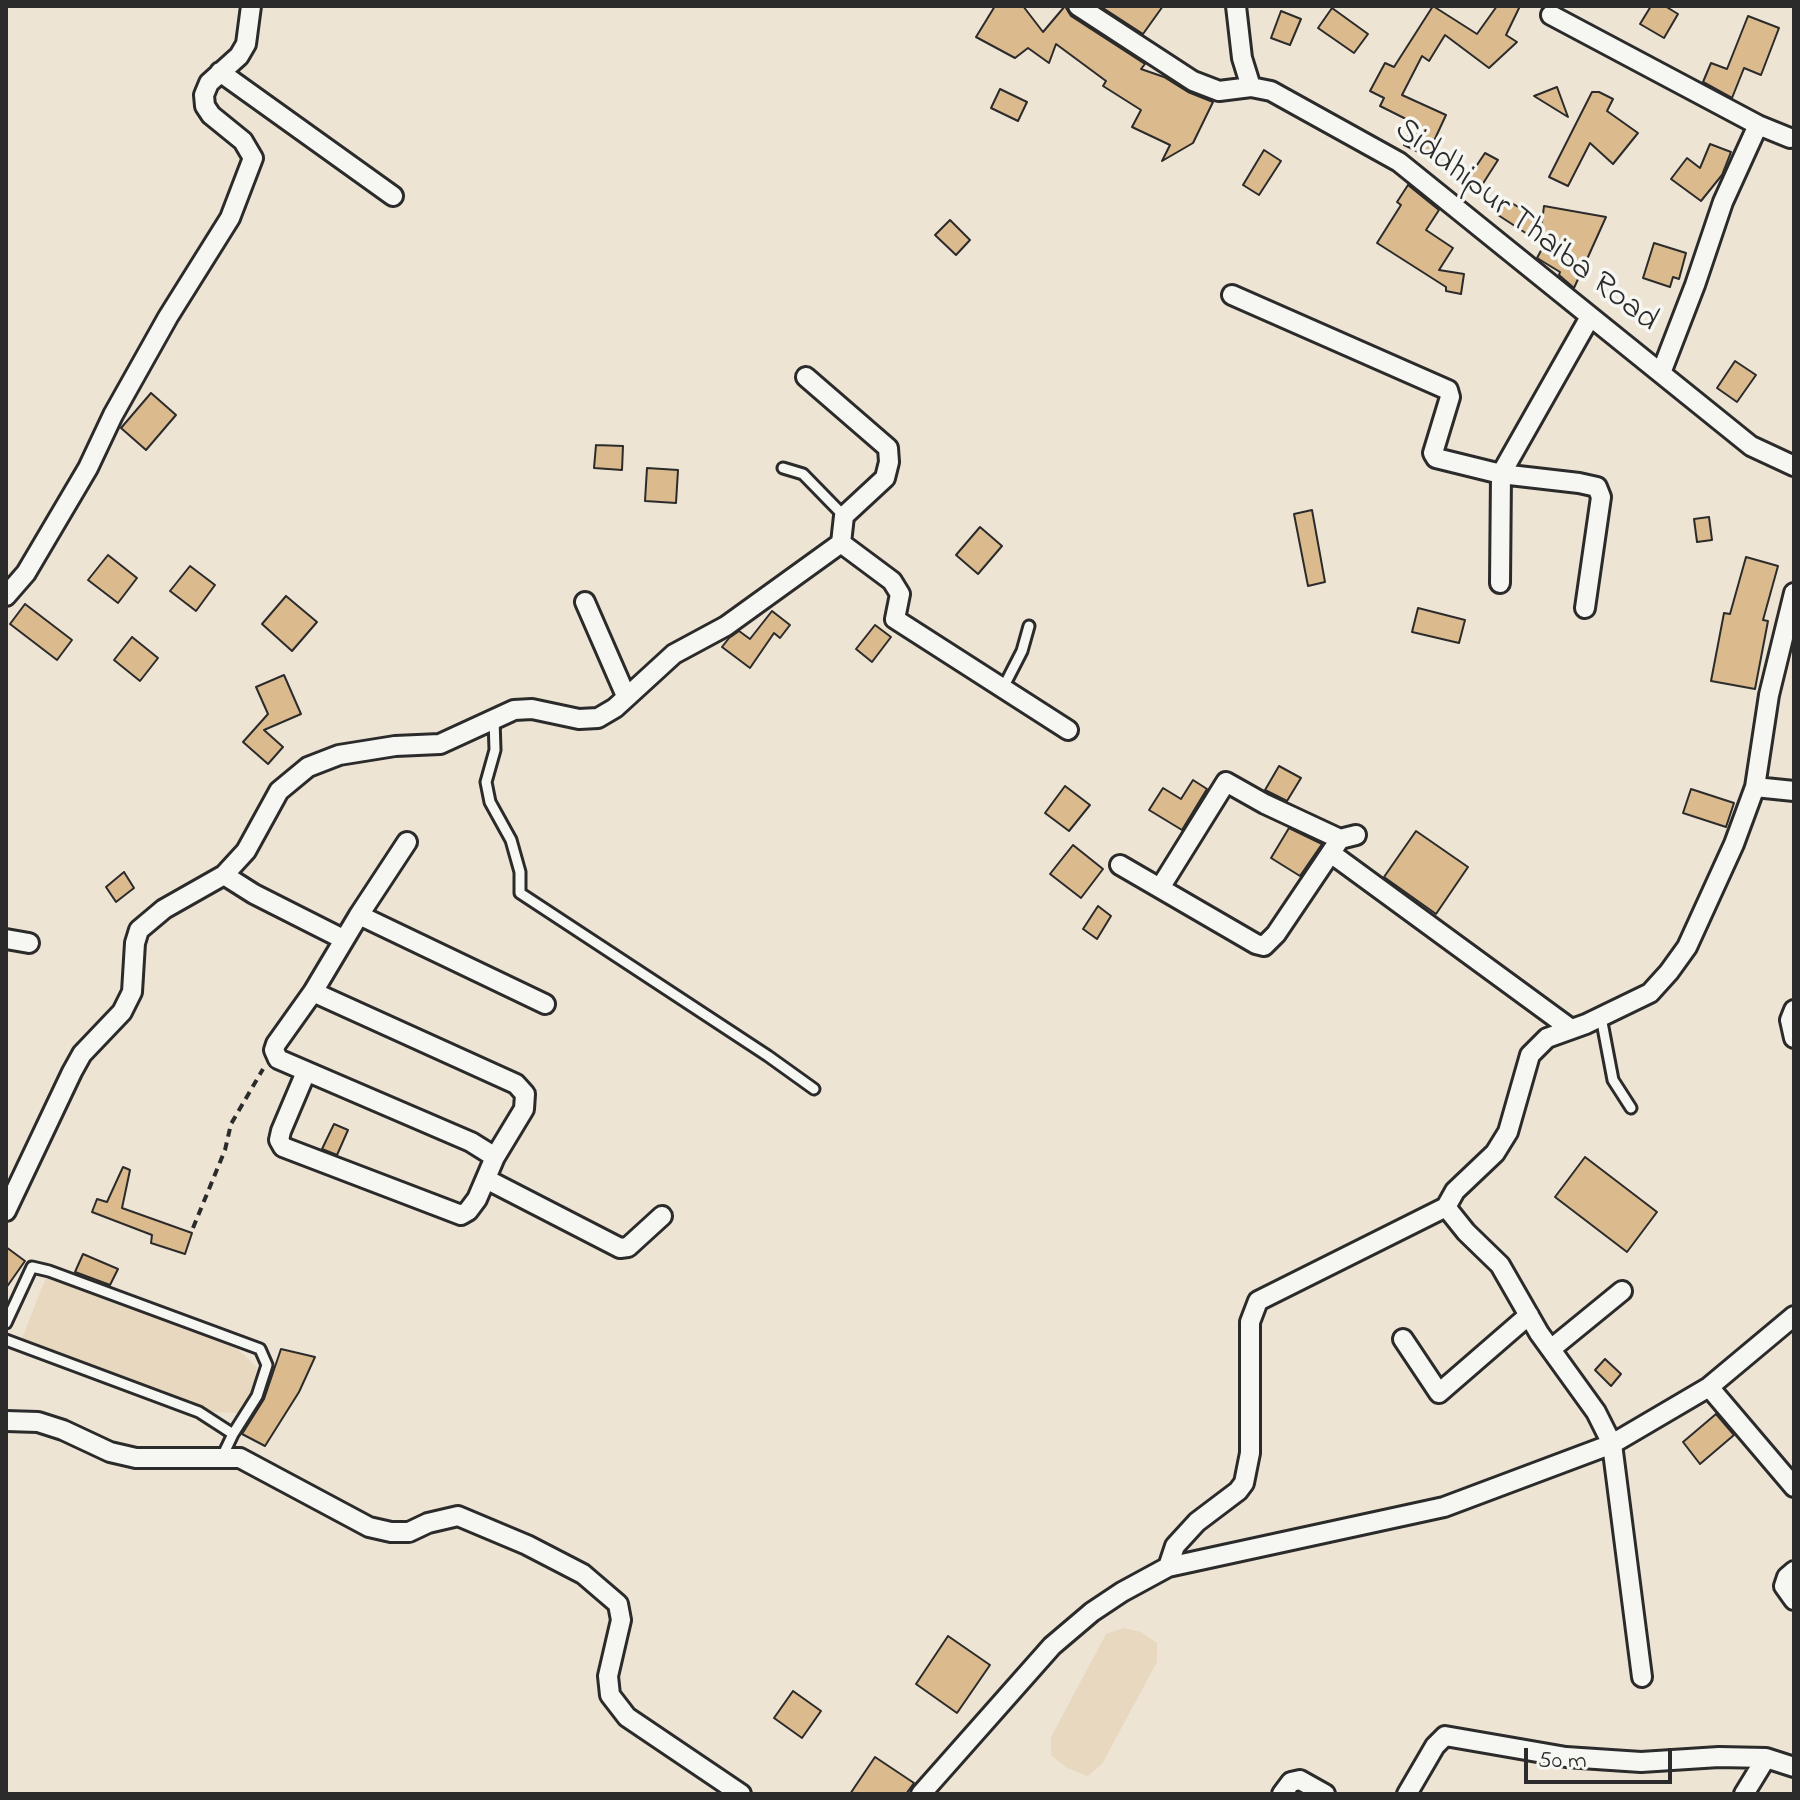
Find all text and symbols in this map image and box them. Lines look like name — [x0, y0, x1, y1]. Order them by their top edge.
street label: Siddhipur Thaiba Road — [1385, 111, 1665, 343]
scale bar — [1528, 1732, 1676, 1782]
text: 50 m — [1538, 1744, 1587, 1779]

